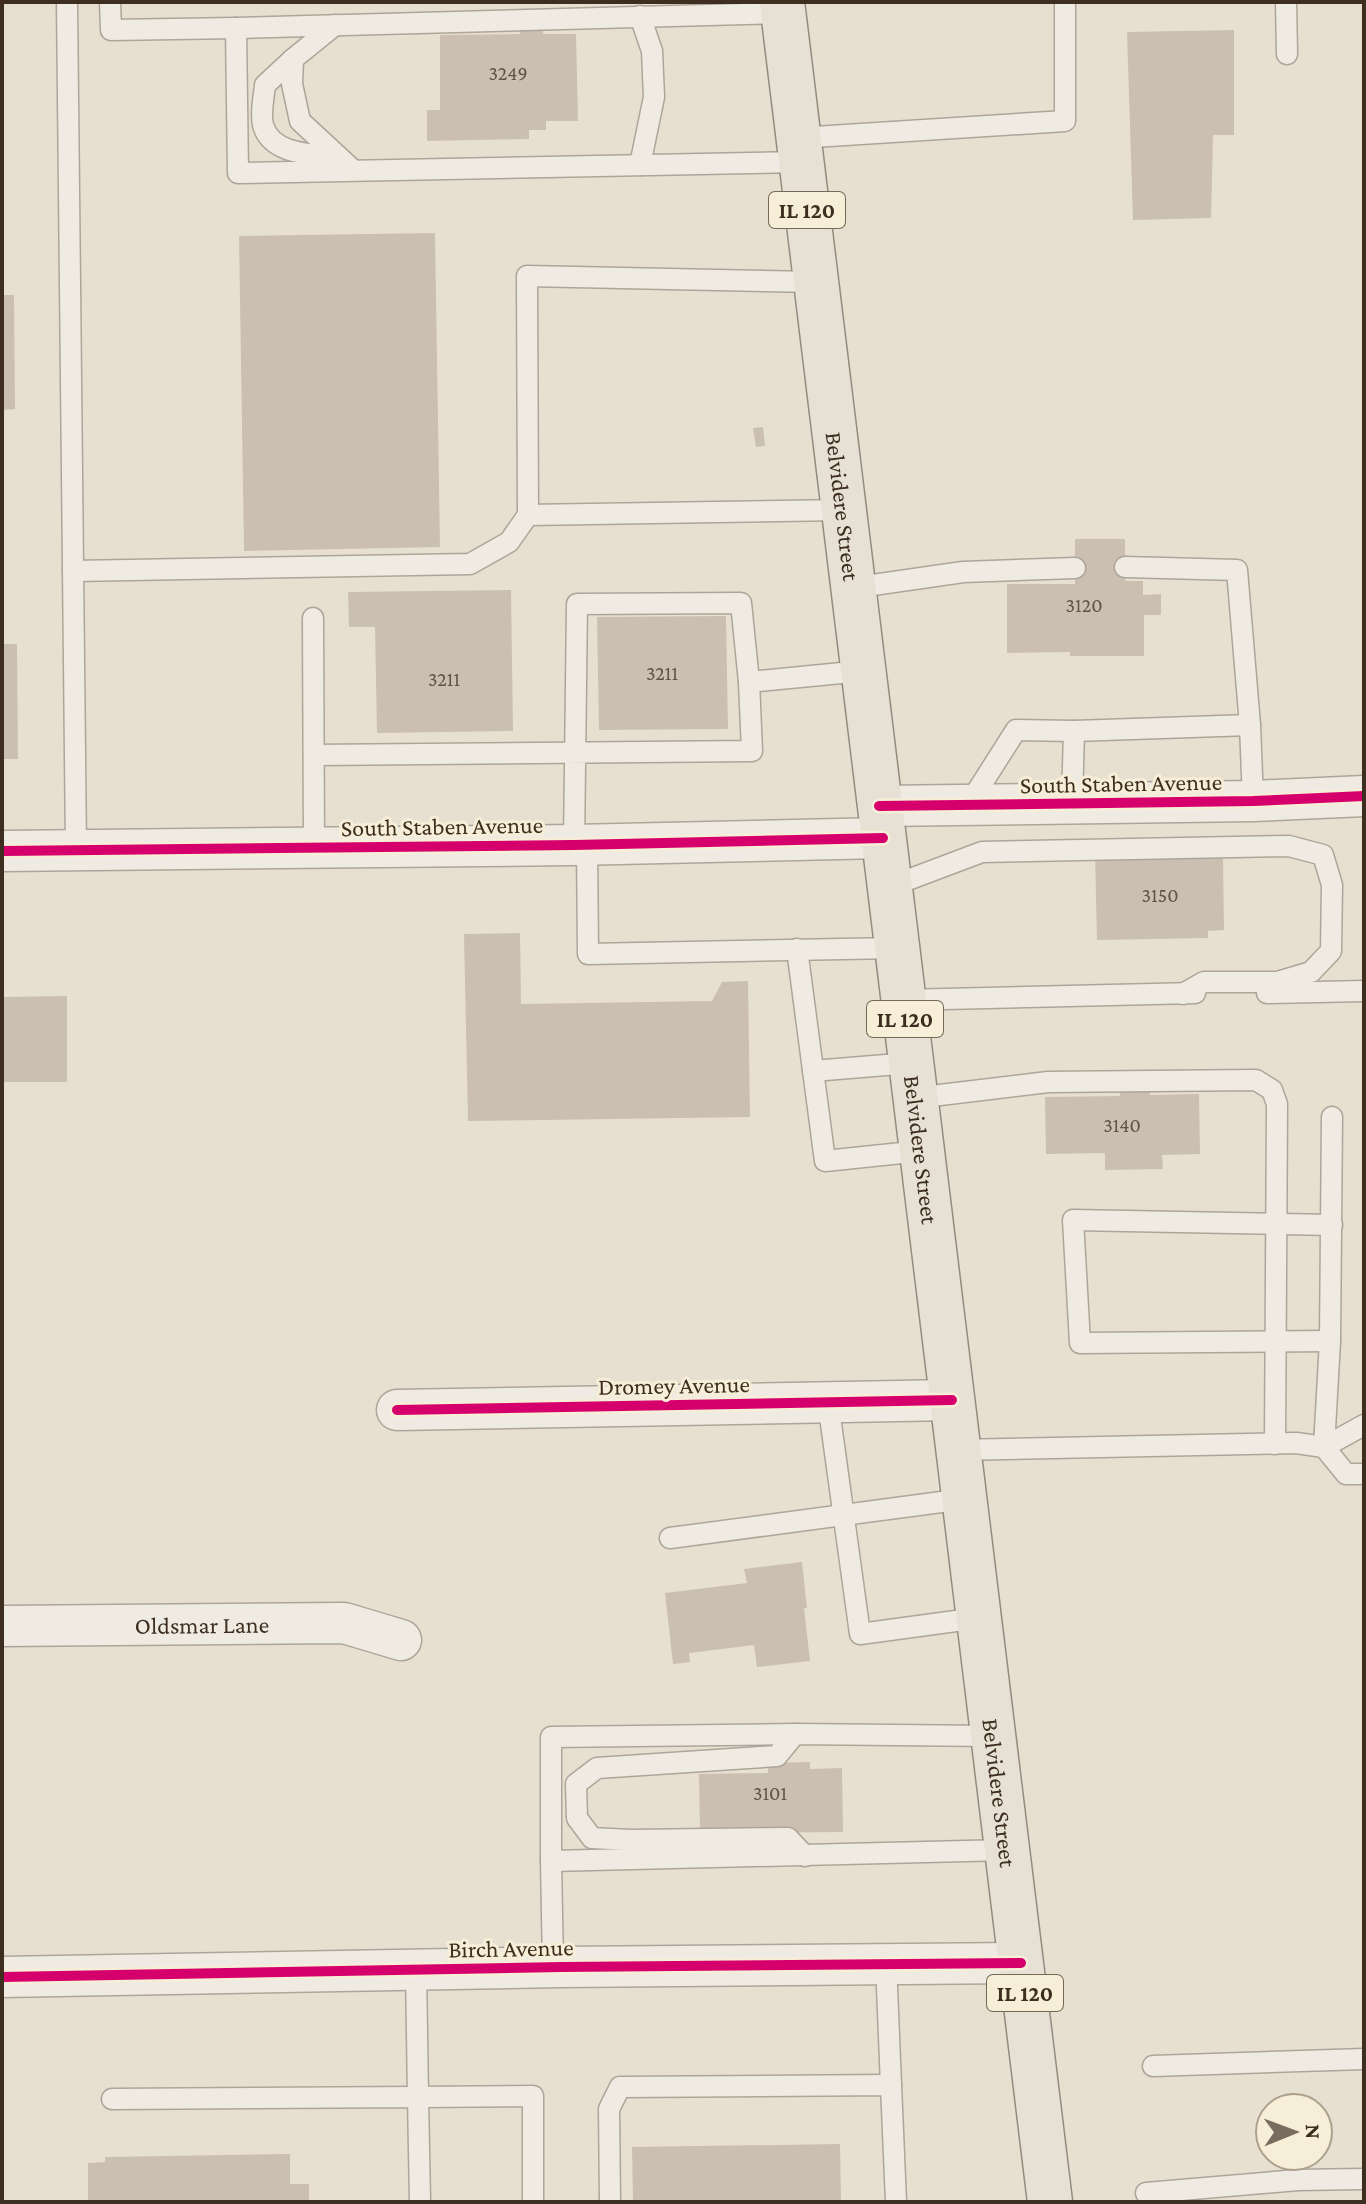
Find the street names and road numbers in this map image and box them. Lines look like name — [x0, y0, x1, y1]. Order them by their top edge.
road number: IL 120 — [769, 192, 845, 228]
street label: Belvidere Street — [821, 430, 866, 583]
street label: South Staben Avenue — [1020, 768, 1222, 798]
street label: South Staben Avenue — [341, 811, 543, 841]
road number: IL 120 — [867, 1001, 943, 1037]
street label: Belvidere Street — [899, 1073, 944, 1227]
street label: Dromey Avenue — [598, 1370, 750, 1400]
street label: Oldsmar Lane — [135, 1610, 269, 1638]
street label: Belvidere Street — [978, 1717, 1023, 1870]
street label: Birch Avenue — [448, 1933, 574, 1963]
road number: IL 120 — [987, 1975, 1063, 2011]

